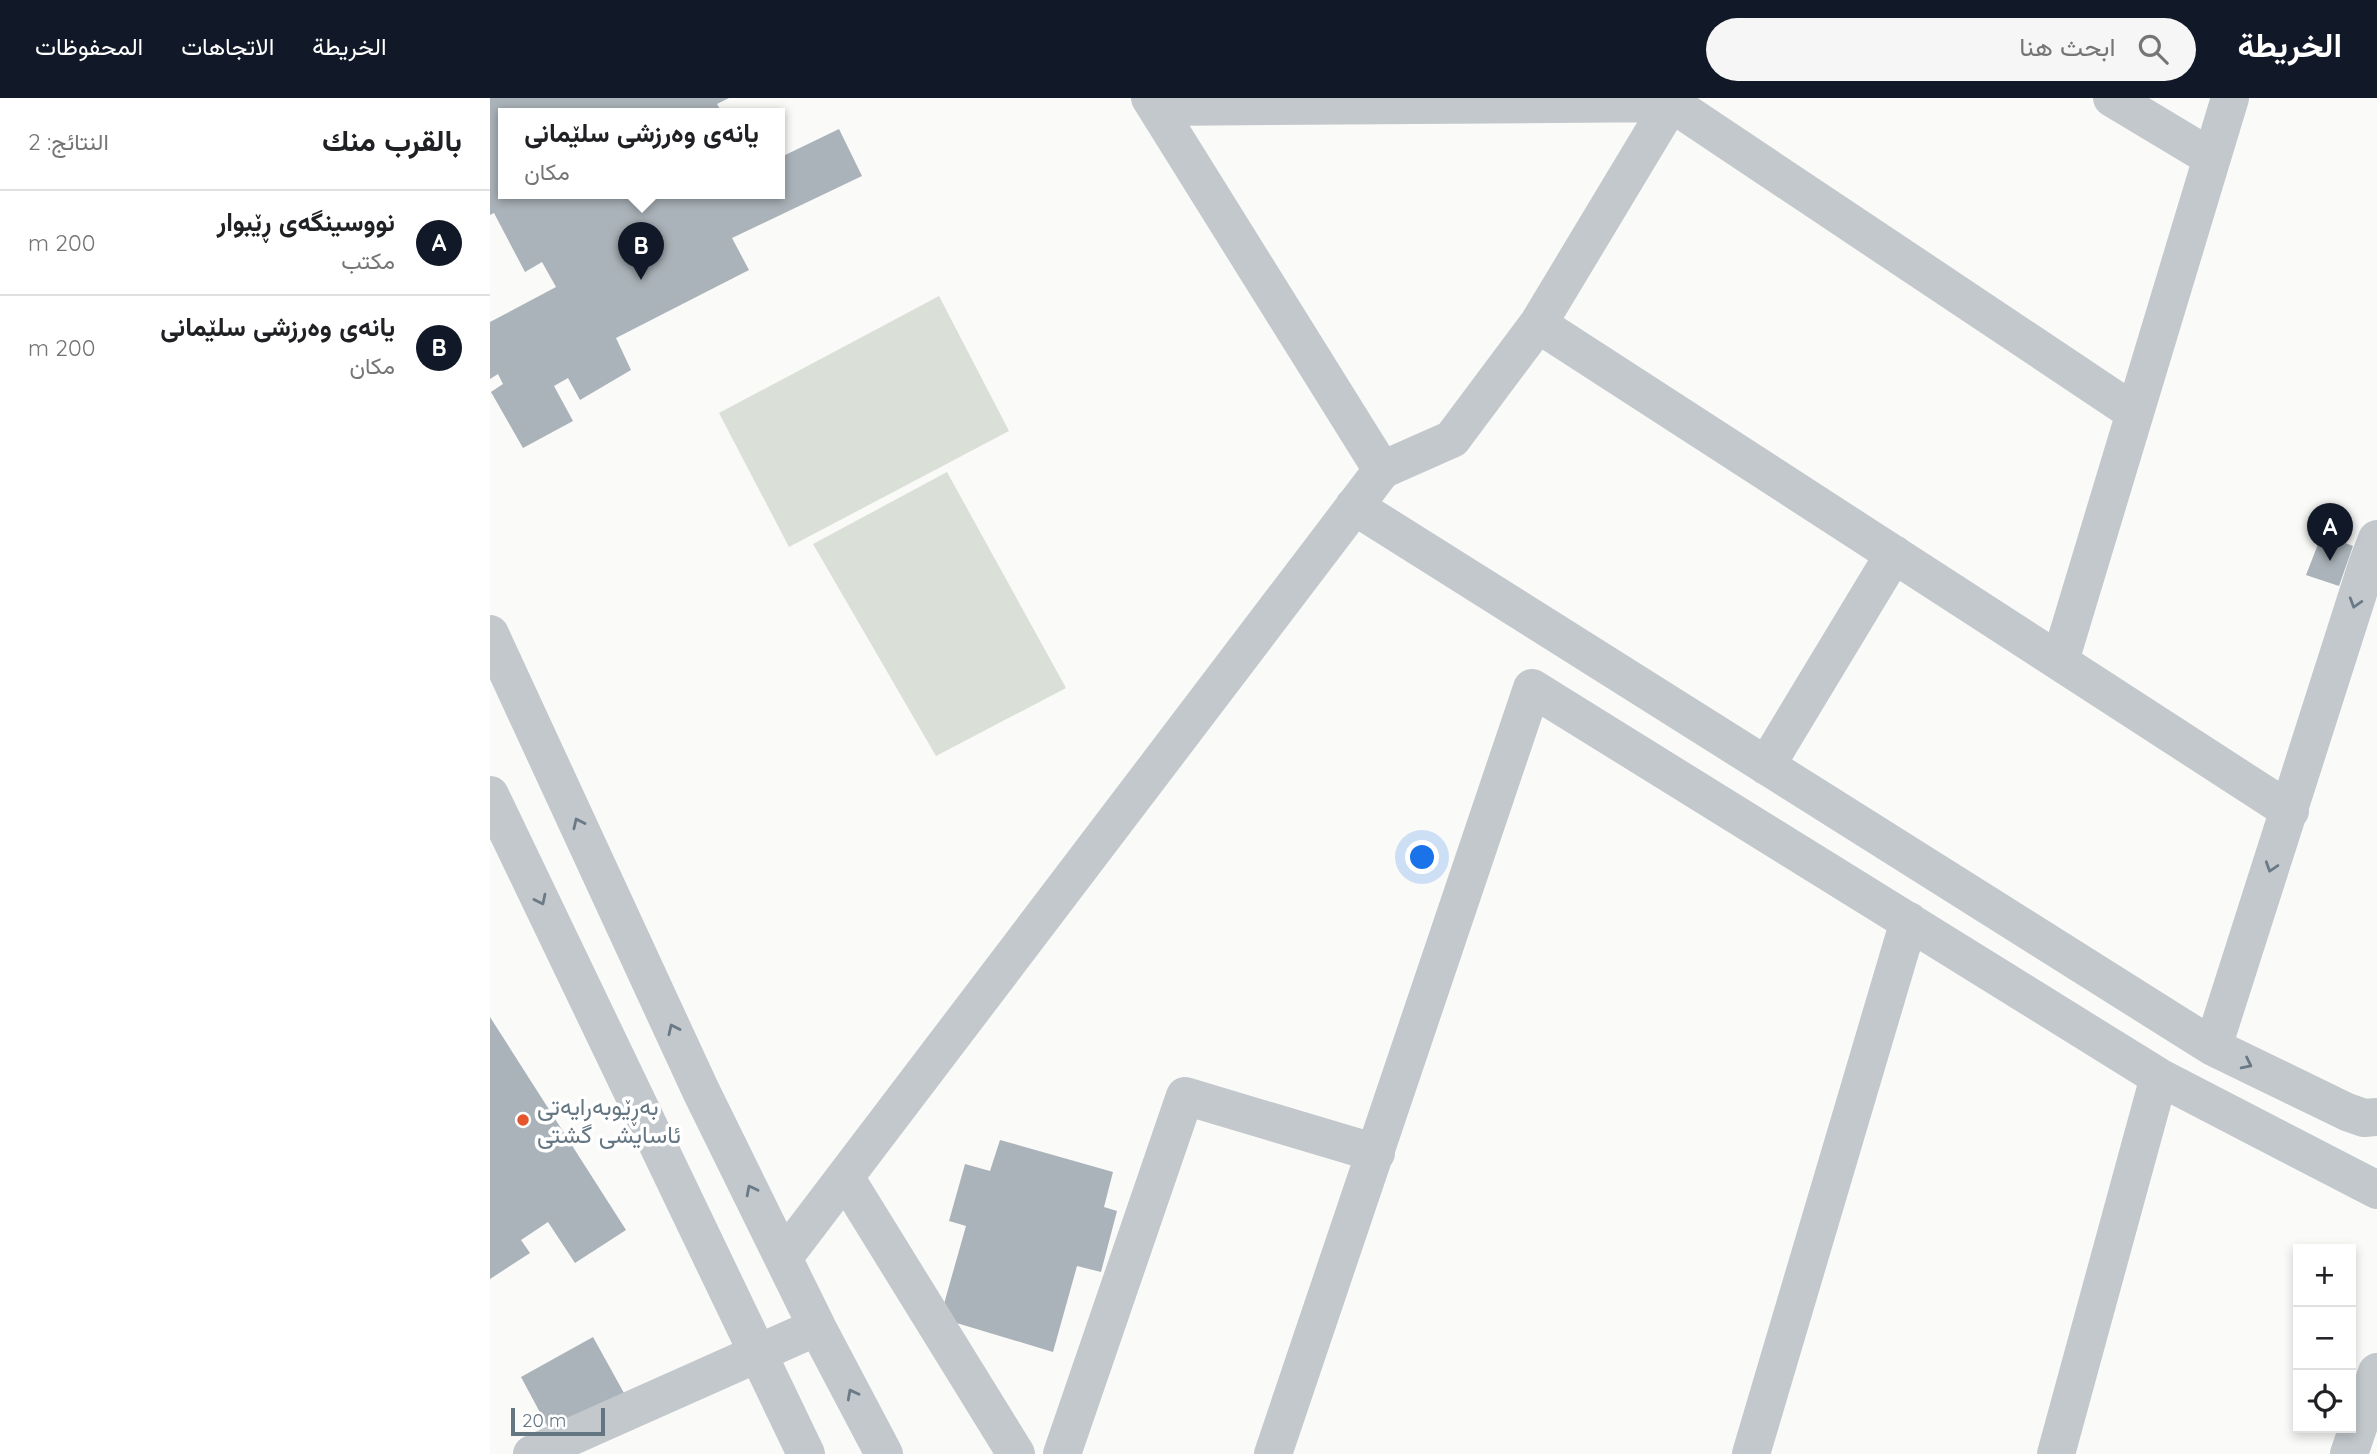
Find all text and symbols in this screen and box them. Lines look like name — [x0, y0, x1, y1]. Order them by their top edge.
search box — [1706, 18, 2196, 81]
text: الخريطة — [2238, 24, 2342, 65]
text: ابحث هنا — [2019, 30, 2116, 63]
icon: search — [2134, 30, 2172, 68]
text: المحفوظات — [35, 31, 143, 61]
text: الاتجاهات — [181, 31, 274, 61]
text: الخريطة — [312, 31, 387, 61]
popup — [498, 108, 785, 199]
text: یانەی وەرزشی سلێمانی — [524, 116, 759, 149]
text: بالقرب منك — [322, 121, 462, 159]
text: النتائج: 2 — [28, 127, 109, 156]
text: مكان — [524, 157, 570, 186]
text: نووسینگه‌ی ڕێبوار — [217, 205, 395, 238]
pin: B — [618, 222, 664, 280]
text: 200 m — [28, 228, 95, 257]
text: A — [432, 228, 446, 257]
text: مكتب — [341, 246, 395, 275]
text: یانەی وەرزشی سلێمانی — [160, 310, 395, 343]
text: 200 m — [28, 333, 95, 362]
text: B — [431, 333, 447, 362]
text: مكان — [349, 351, 395, 380]
pin: A — [2307, 503, 2353, 561]
one-way arrow — [2348, 597, 2363, 609]
one-way arrow — [572, 818, 586, 830]
your location — [1405, 840, 1439, 874]
one-way arrow — [2265, 861, 2280, 873]
one-way arrow — [532, 893, 546, 905]
one-way arrow — [667, 1024, 681, 1036]
one-way arrow — [2240, 1055, 2252, 1069]
place label: بەڕێوبەرایەتی ئاسایشی گشتی — [537, 1091, 681, 1149]
marker: بەڕێوبەرایەتی ئاسایشی گشتی — [515, 1112, 531, 1128]
one-way arrow — [745, 1185, 759, 1197]
map controls — [2293, 1244, 2356, 1433]
button: + — [2293, 1244, 2356, 1307]
button: − — [2293, 1307, 2356, 1370]
button: locate — [2293, 1370, 2356, 1433]
one-way arrow — [847, 1388, 861, 1401]
scale bar — [511, 1405, 606, 1437]
text: 20 m — [522, 1408, 566, 1432]

